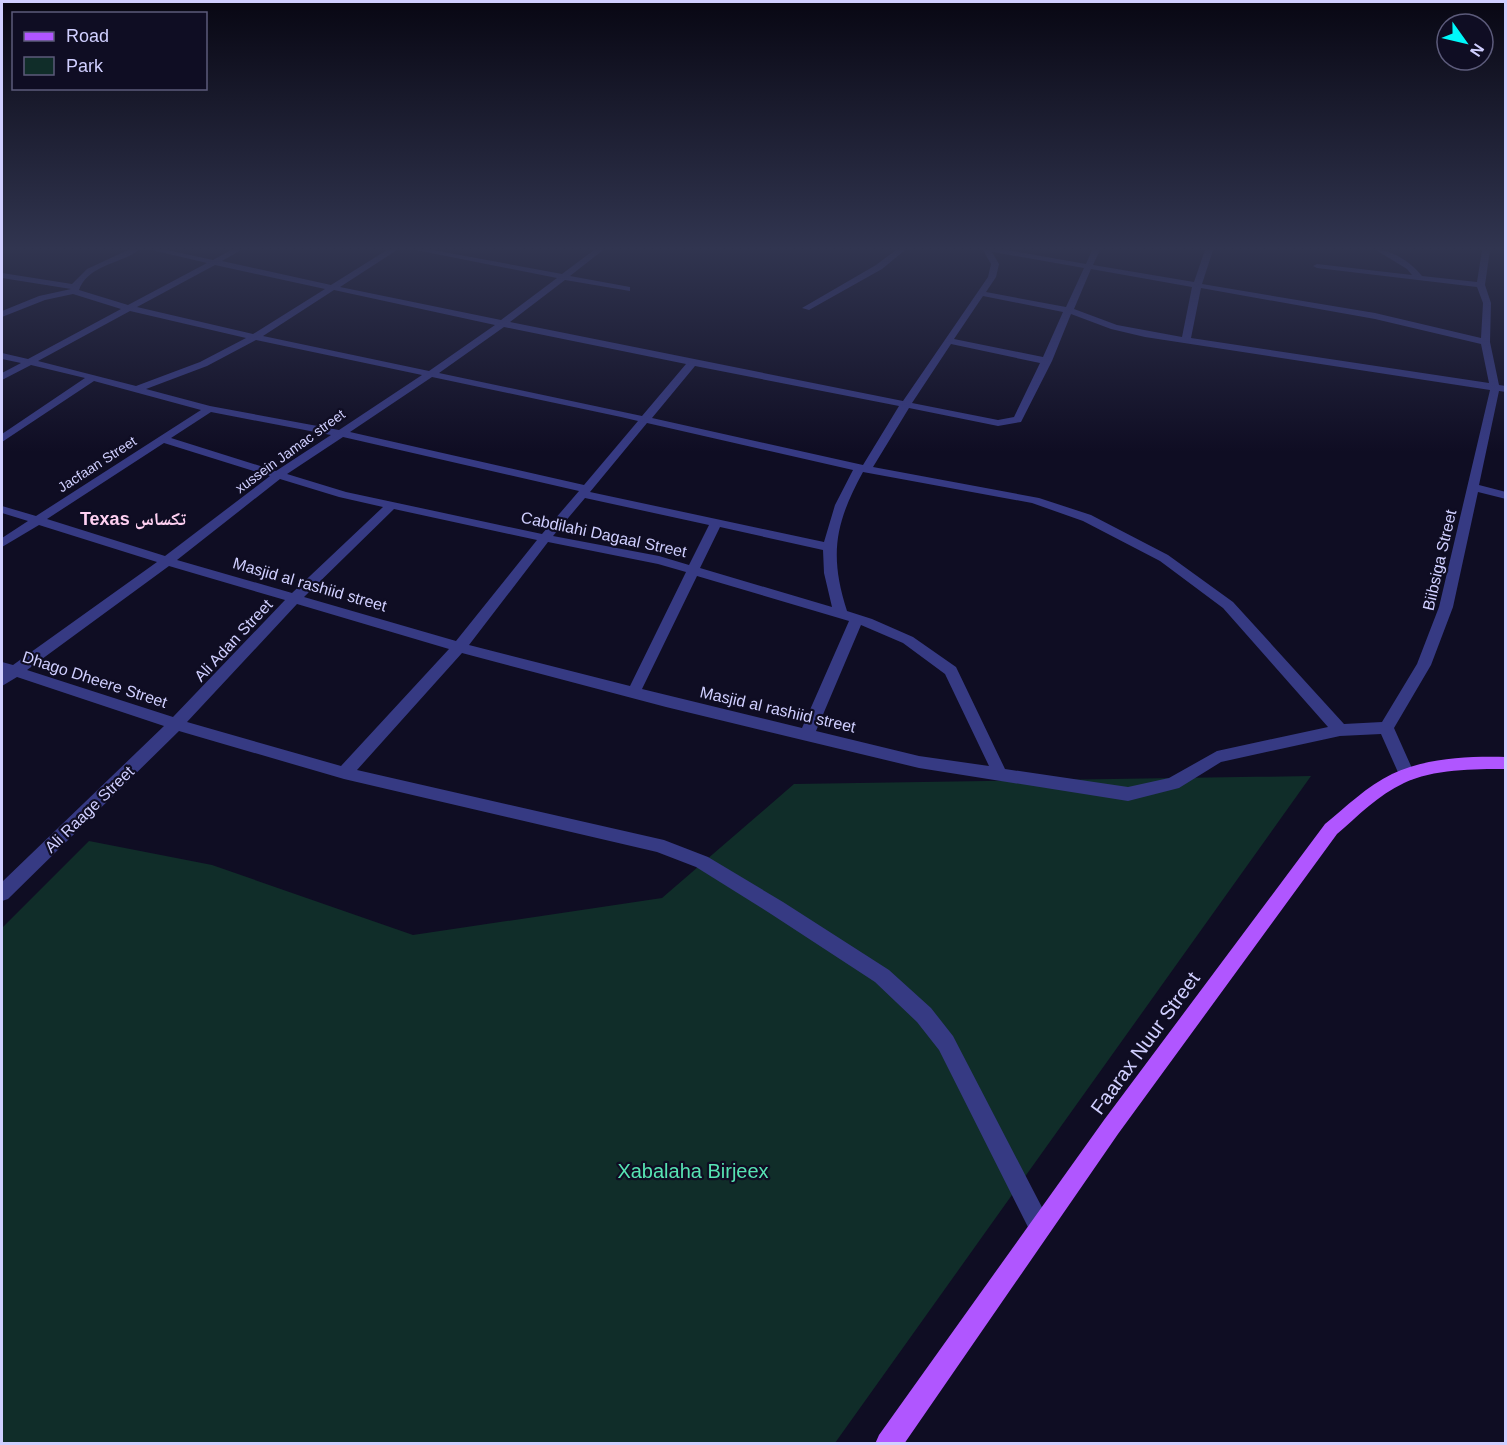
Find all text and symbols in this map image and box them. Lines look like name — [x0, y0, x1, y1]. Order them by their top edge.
legend — [12, 12, 207, 90]
north arrow — [1435, 12, 1495, 72]
text: Road — [66, 26, 109, 46]
text: N — [1467, 41, 1487, 60]
text: Park — [66, 56, 104, 76]
street label: xussein Jamac street — [232, 406, 348, 496]
street label: Jacfaan Street — [55, 433, 139, 495]
street label: Biibsiga Street — [1420, 507, 1459, 612]
district label: Texas تكساس — [80, 509, 186, 530]
street label: Cabdilahi Dagaal Street — [519, 509, 689, 560]
street label: Masjid al rashiid street — [231, 554, 389, 615]
street label: Ali Adan Street — [191, 595, 276, 685]
street label: Dhago Dheere Street — [20, 648, 170, 711]
street label: Masjid al rashiid street — [698, 683, 858, 736]
street label: Ali Raage Street — [42, 762, 138, 856]
street label: Faarax Nuur Street — [1086, 967, 1204, 1118]
park label: Xabalaha Birjeex — [617, 1160, 769, 1182]

